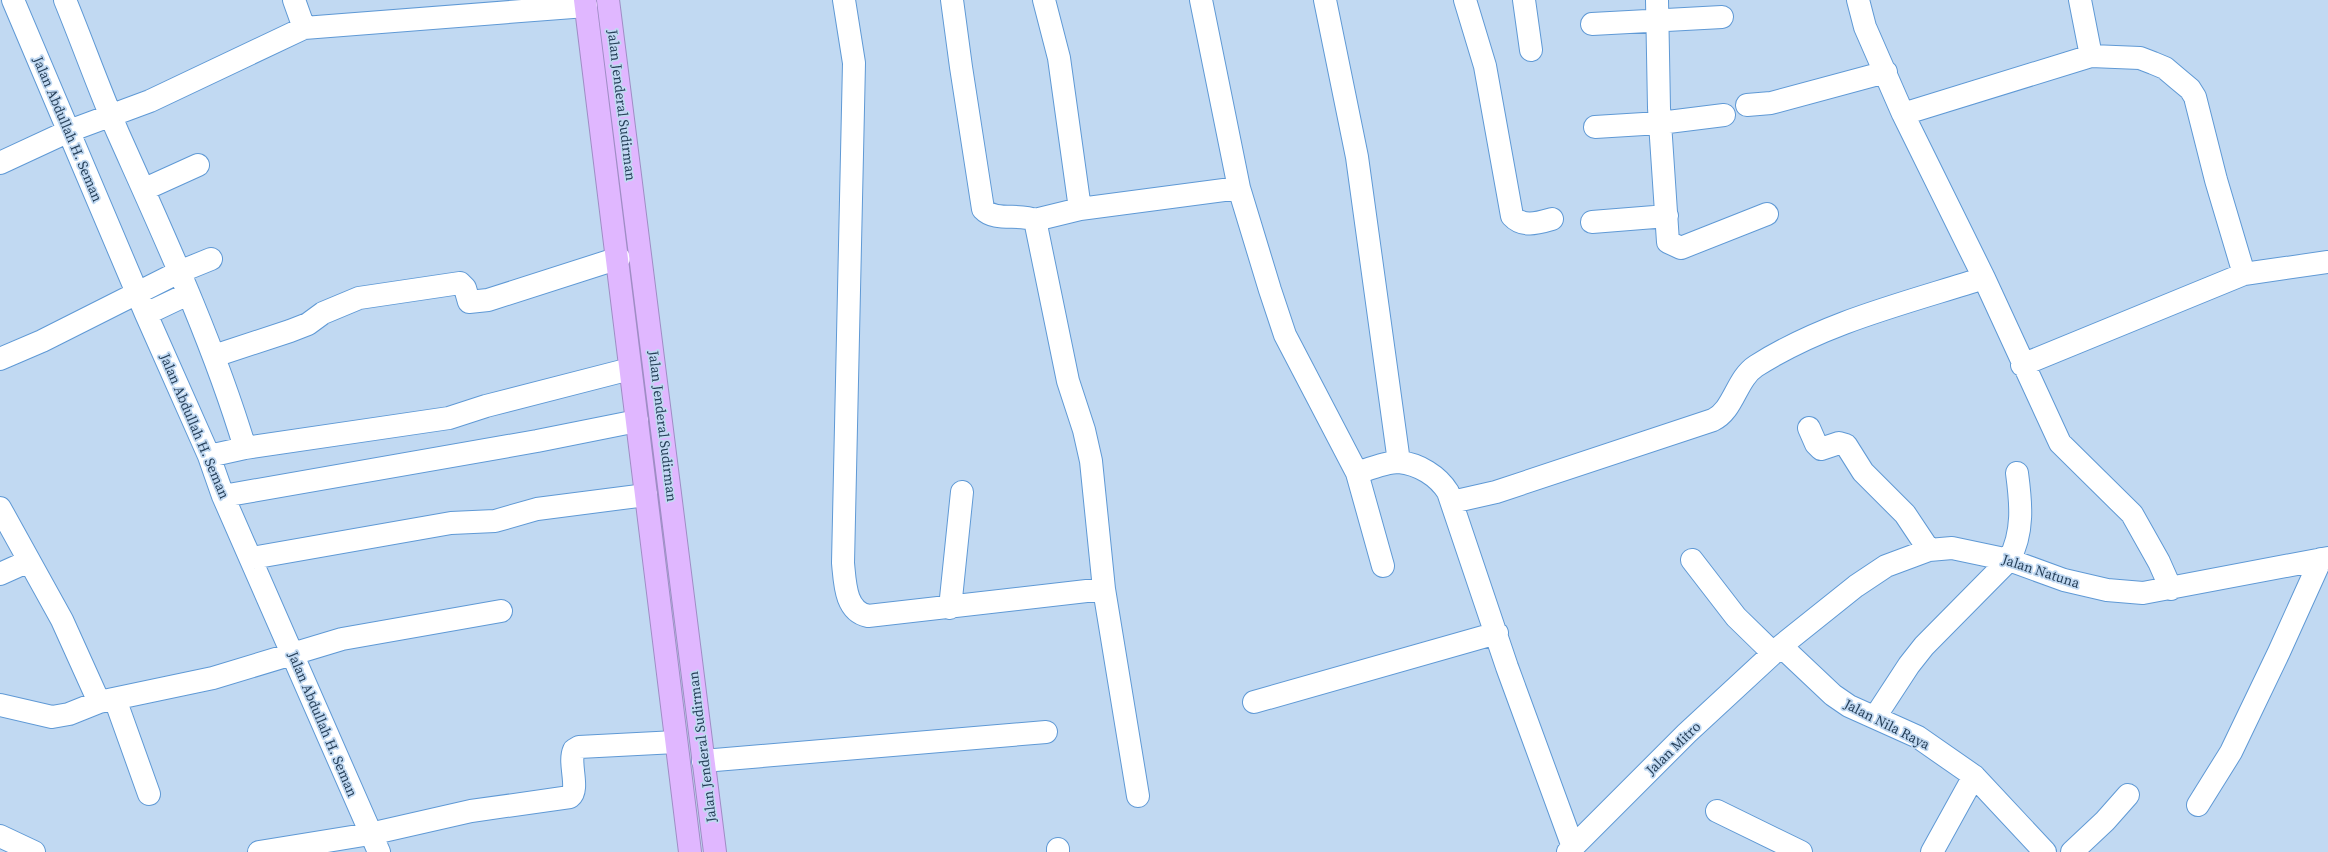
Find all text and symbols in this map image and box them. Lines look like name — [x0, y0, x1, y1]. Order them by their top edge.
street label: Jalan Jenderal Sudirman — [603, 27, 641, 182]
street label: Jalan Abdullah H. Seman — [28, 52, 108, 205]
street label: Jalan Jenderal Sudirman — [644, 348, 682, 503]
street label: Jalan Abdullah H. Seman — [155, 349, 235, 502]
street label: Jalan Natuna — [1999, 549, 2083, 593]
street label: Jalan Abdullah H. Seman — [283, 647, 363, 800]
street label: Jalan Jenderal Sudirman — [683, 670, 721, 825]
street label: Jalan Nila Raya — [1840, 693, 1934, 755]
street label: Jalan Mitro — [1640, 716, 1705, 780]

